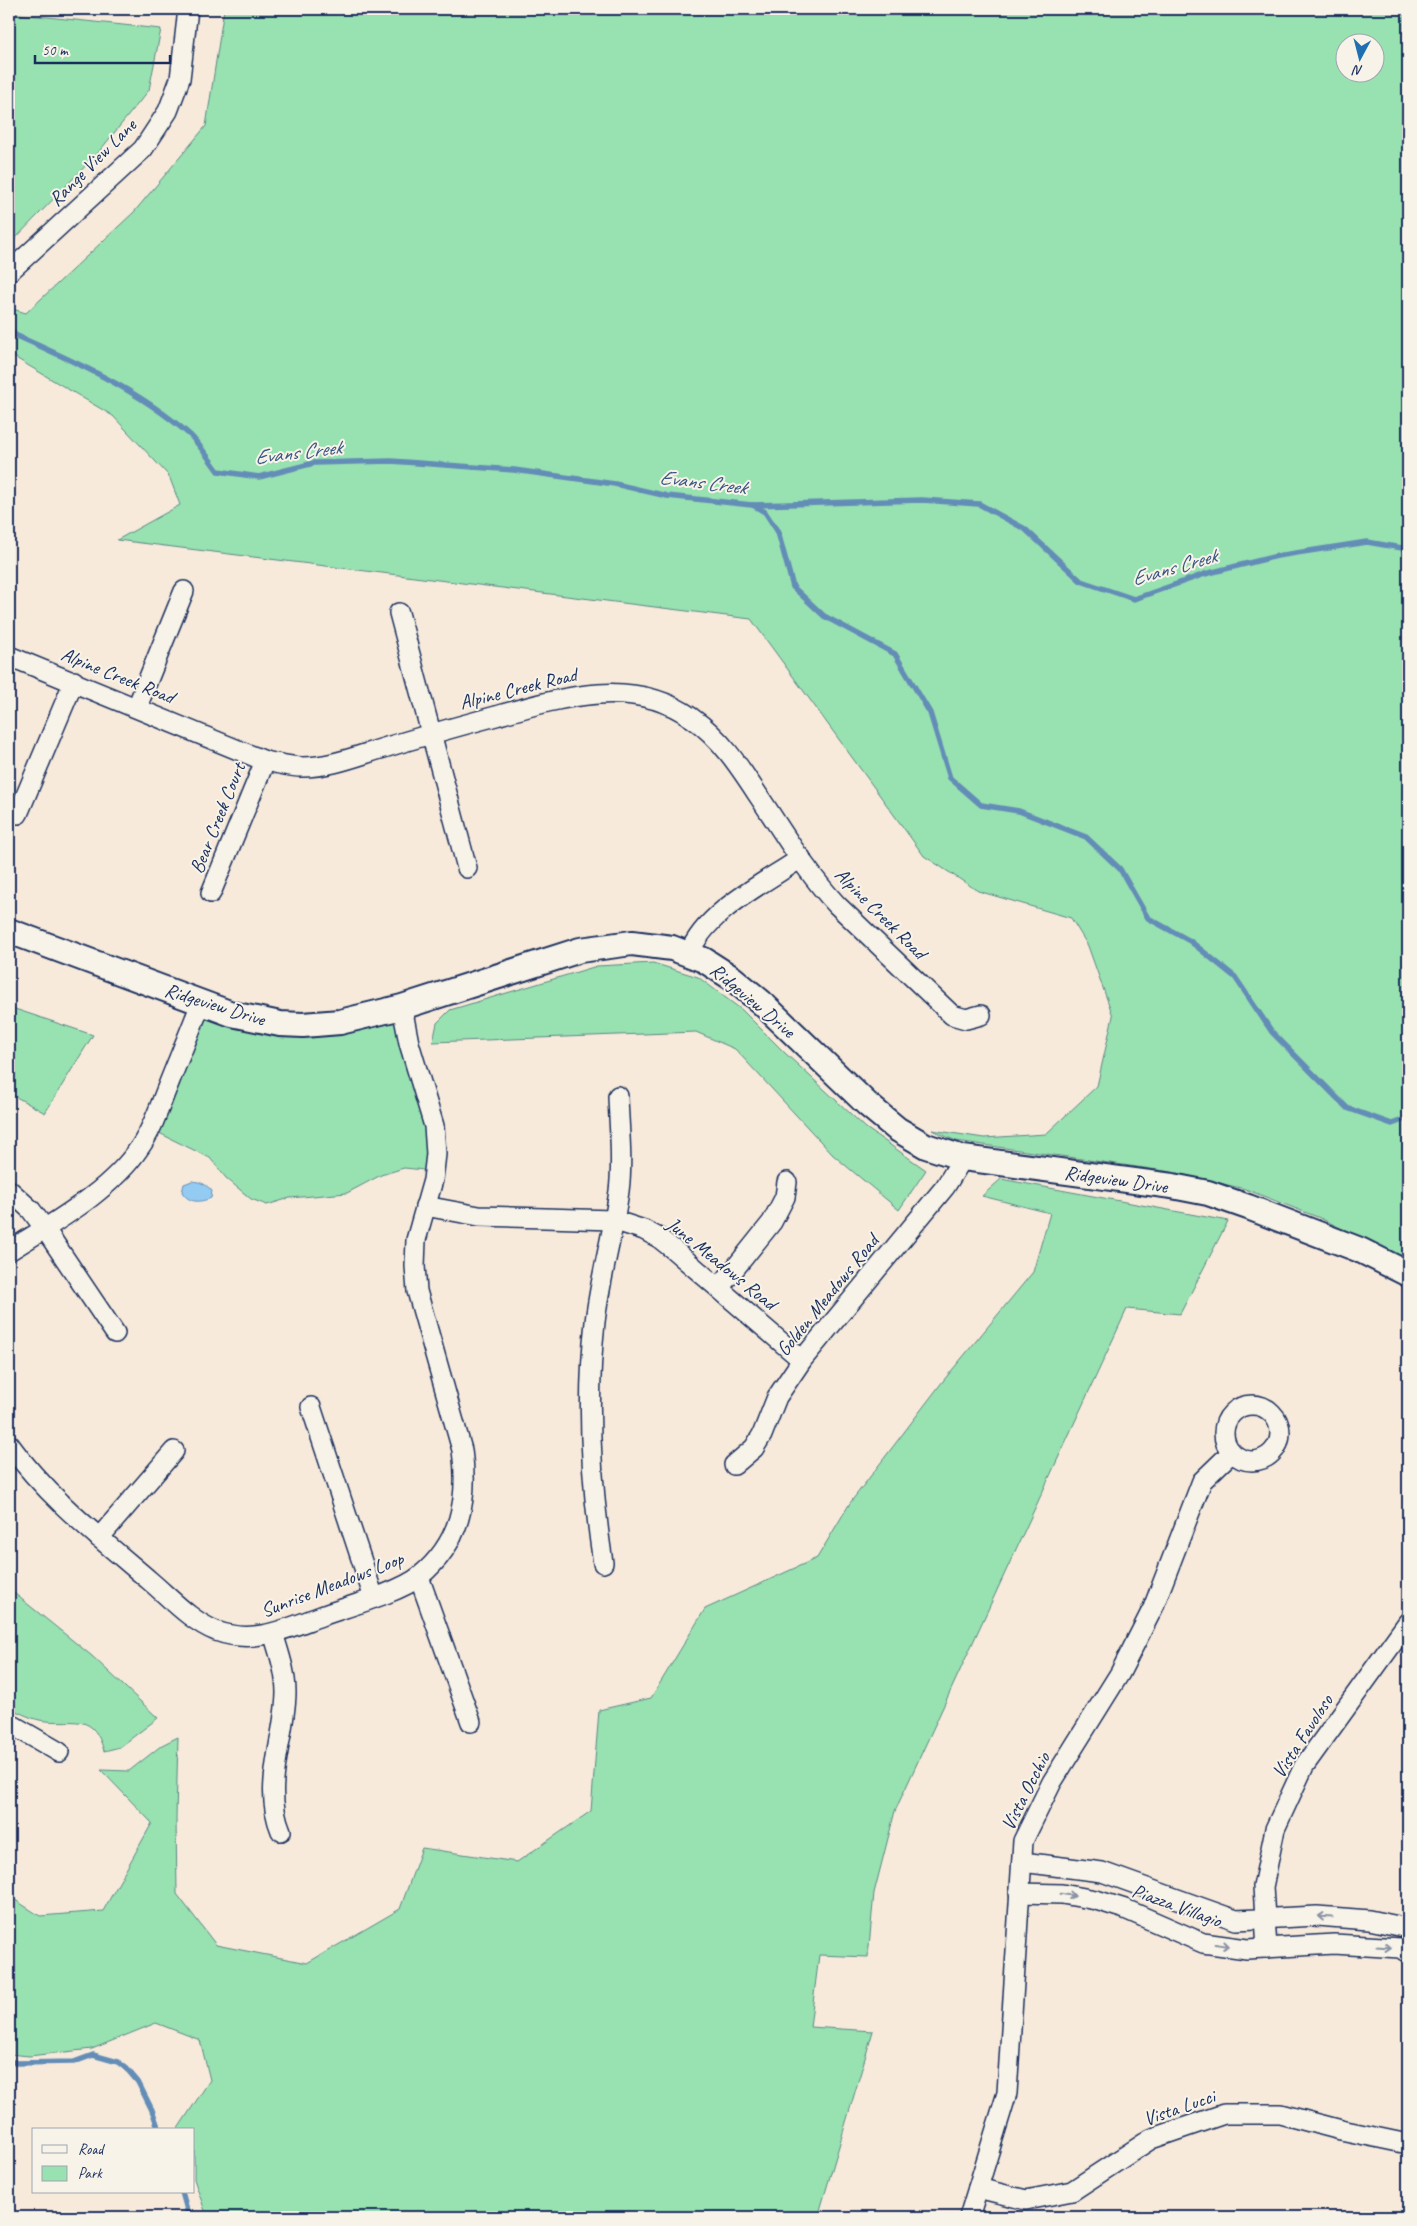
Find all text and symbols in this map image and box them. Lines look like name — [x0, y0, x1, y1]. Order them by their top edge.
scale bar — [35, 32, 170, 64]
north arrow — [1334, 32, 1384, 82]
text: 50 m — [42, 41, 69, 60]
text: N — [1351, 61, 1364, 79]
street label: Range View Lane — [43, 112, 143, 211]
water label: Evans Creek — [253, 433, 346, 470]
water label: Evans Creek — [658, 464, 751, 501]
water label: Evans Creek — [1128, 542, 1223, 592]
street label: Alpine Creek Road — [58, 641, 181, 711]
street label: Alpine Creek Road — [457, 661, 582, 715]
street label: Bear Creek Court — [184, 757, 252, 877]
street label: Alpine Creek Road — [829, 862, 934, 967]
street label: Ridgeview Drive — [705, 958, 802, 1044]
street label: Ridgeview Drive — [162, 977, 269, 1032]
street label: Ridgeview Drive — [1063, 1160, 1170, 1199]
street label: June Meadows Road — [661, 1211, 784, 1317]
street label: Golden Meadows Road — [771, 1227, 886, 1361]
street label: Sunrise Meadows Loop — [257, 1545, 408, 1623]
street label: Vista Favoloso — [1266, 1689, 1339, 1783]
street label: Vista Occhio — [995, 1747, 1056, 1834]
street label: Piazza Villagio — [1129, 1878, 1226, 1933]
one-way arrow — [1060, 1891, 1076, 1901]
one-way arrow — [1318, 1912, 1334, 1922]
one-way arrow — [1213, 1940, 1229, 1950]
one-way arrow — [1375, 1942, 1391, 1952]
street label: Vista Lucci — [1140, 2083, 1220, 2131]
legend — [32, 2128, 195, 2194]
text: Road — [78, 2140, 105, 2159]
text: Park — [78, 2164, 103, 2183]

